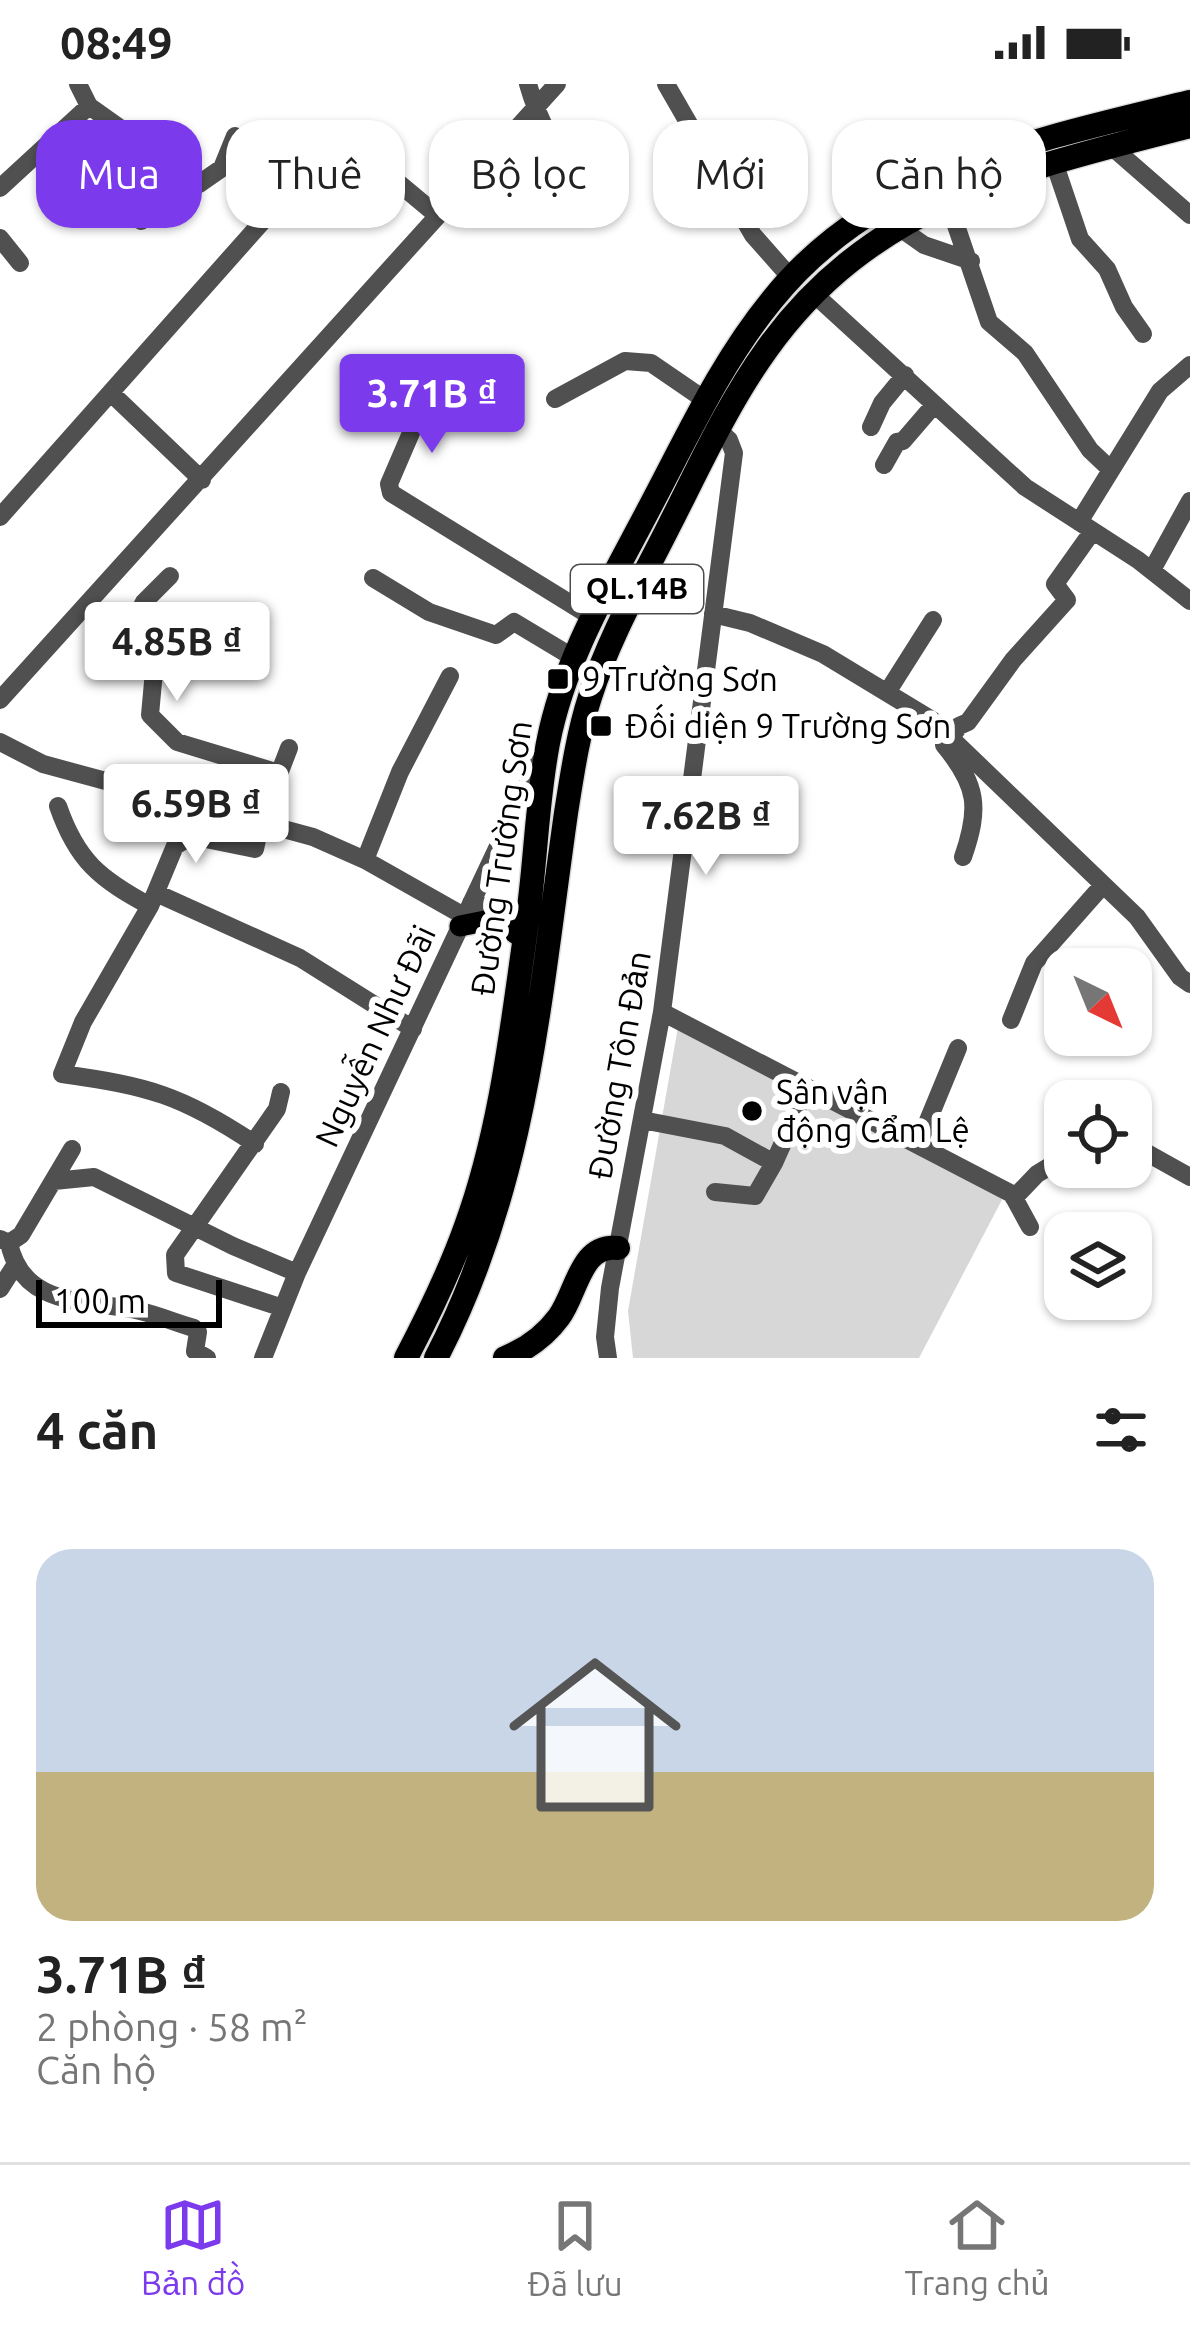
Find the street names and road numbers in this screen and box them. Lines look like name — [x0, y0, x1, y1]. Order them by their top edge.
road number: QL.14B — [571, 565, 703, 613]
street label: Đường Trường Sơn — [463, 718, 538, 998]
street label: Nguyễn Như Đãi — [305, 918, 442, 1152]
street label: Đường Tôn Đản — [580, 948, 657, 1182]

